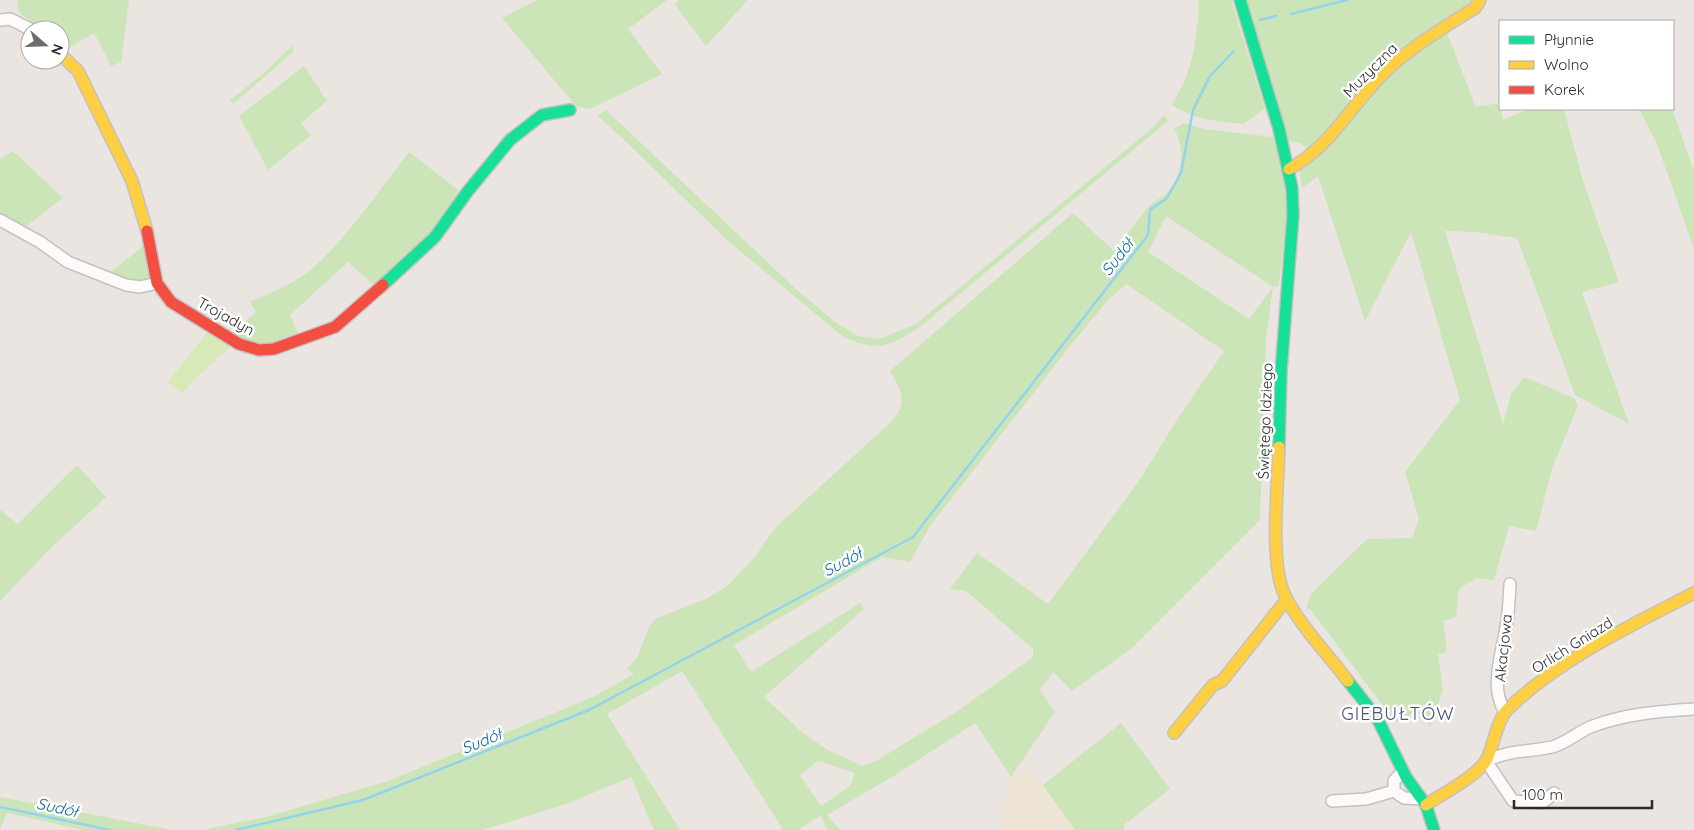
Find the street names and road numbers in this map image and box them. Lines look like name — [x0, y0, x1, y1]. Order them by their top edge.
street label: Muzyczna — [1339, 39, 1401, 101]
street label: Trojadyn — [194, 293, 258, 339]
street label: Świętego Idziego — [1253, 362, 1277, 480]
street label: Akacjowa — [1490, 613, 1516, 683]
street label: Orlich Gniazd — [1528, 613, 1616, 677]

